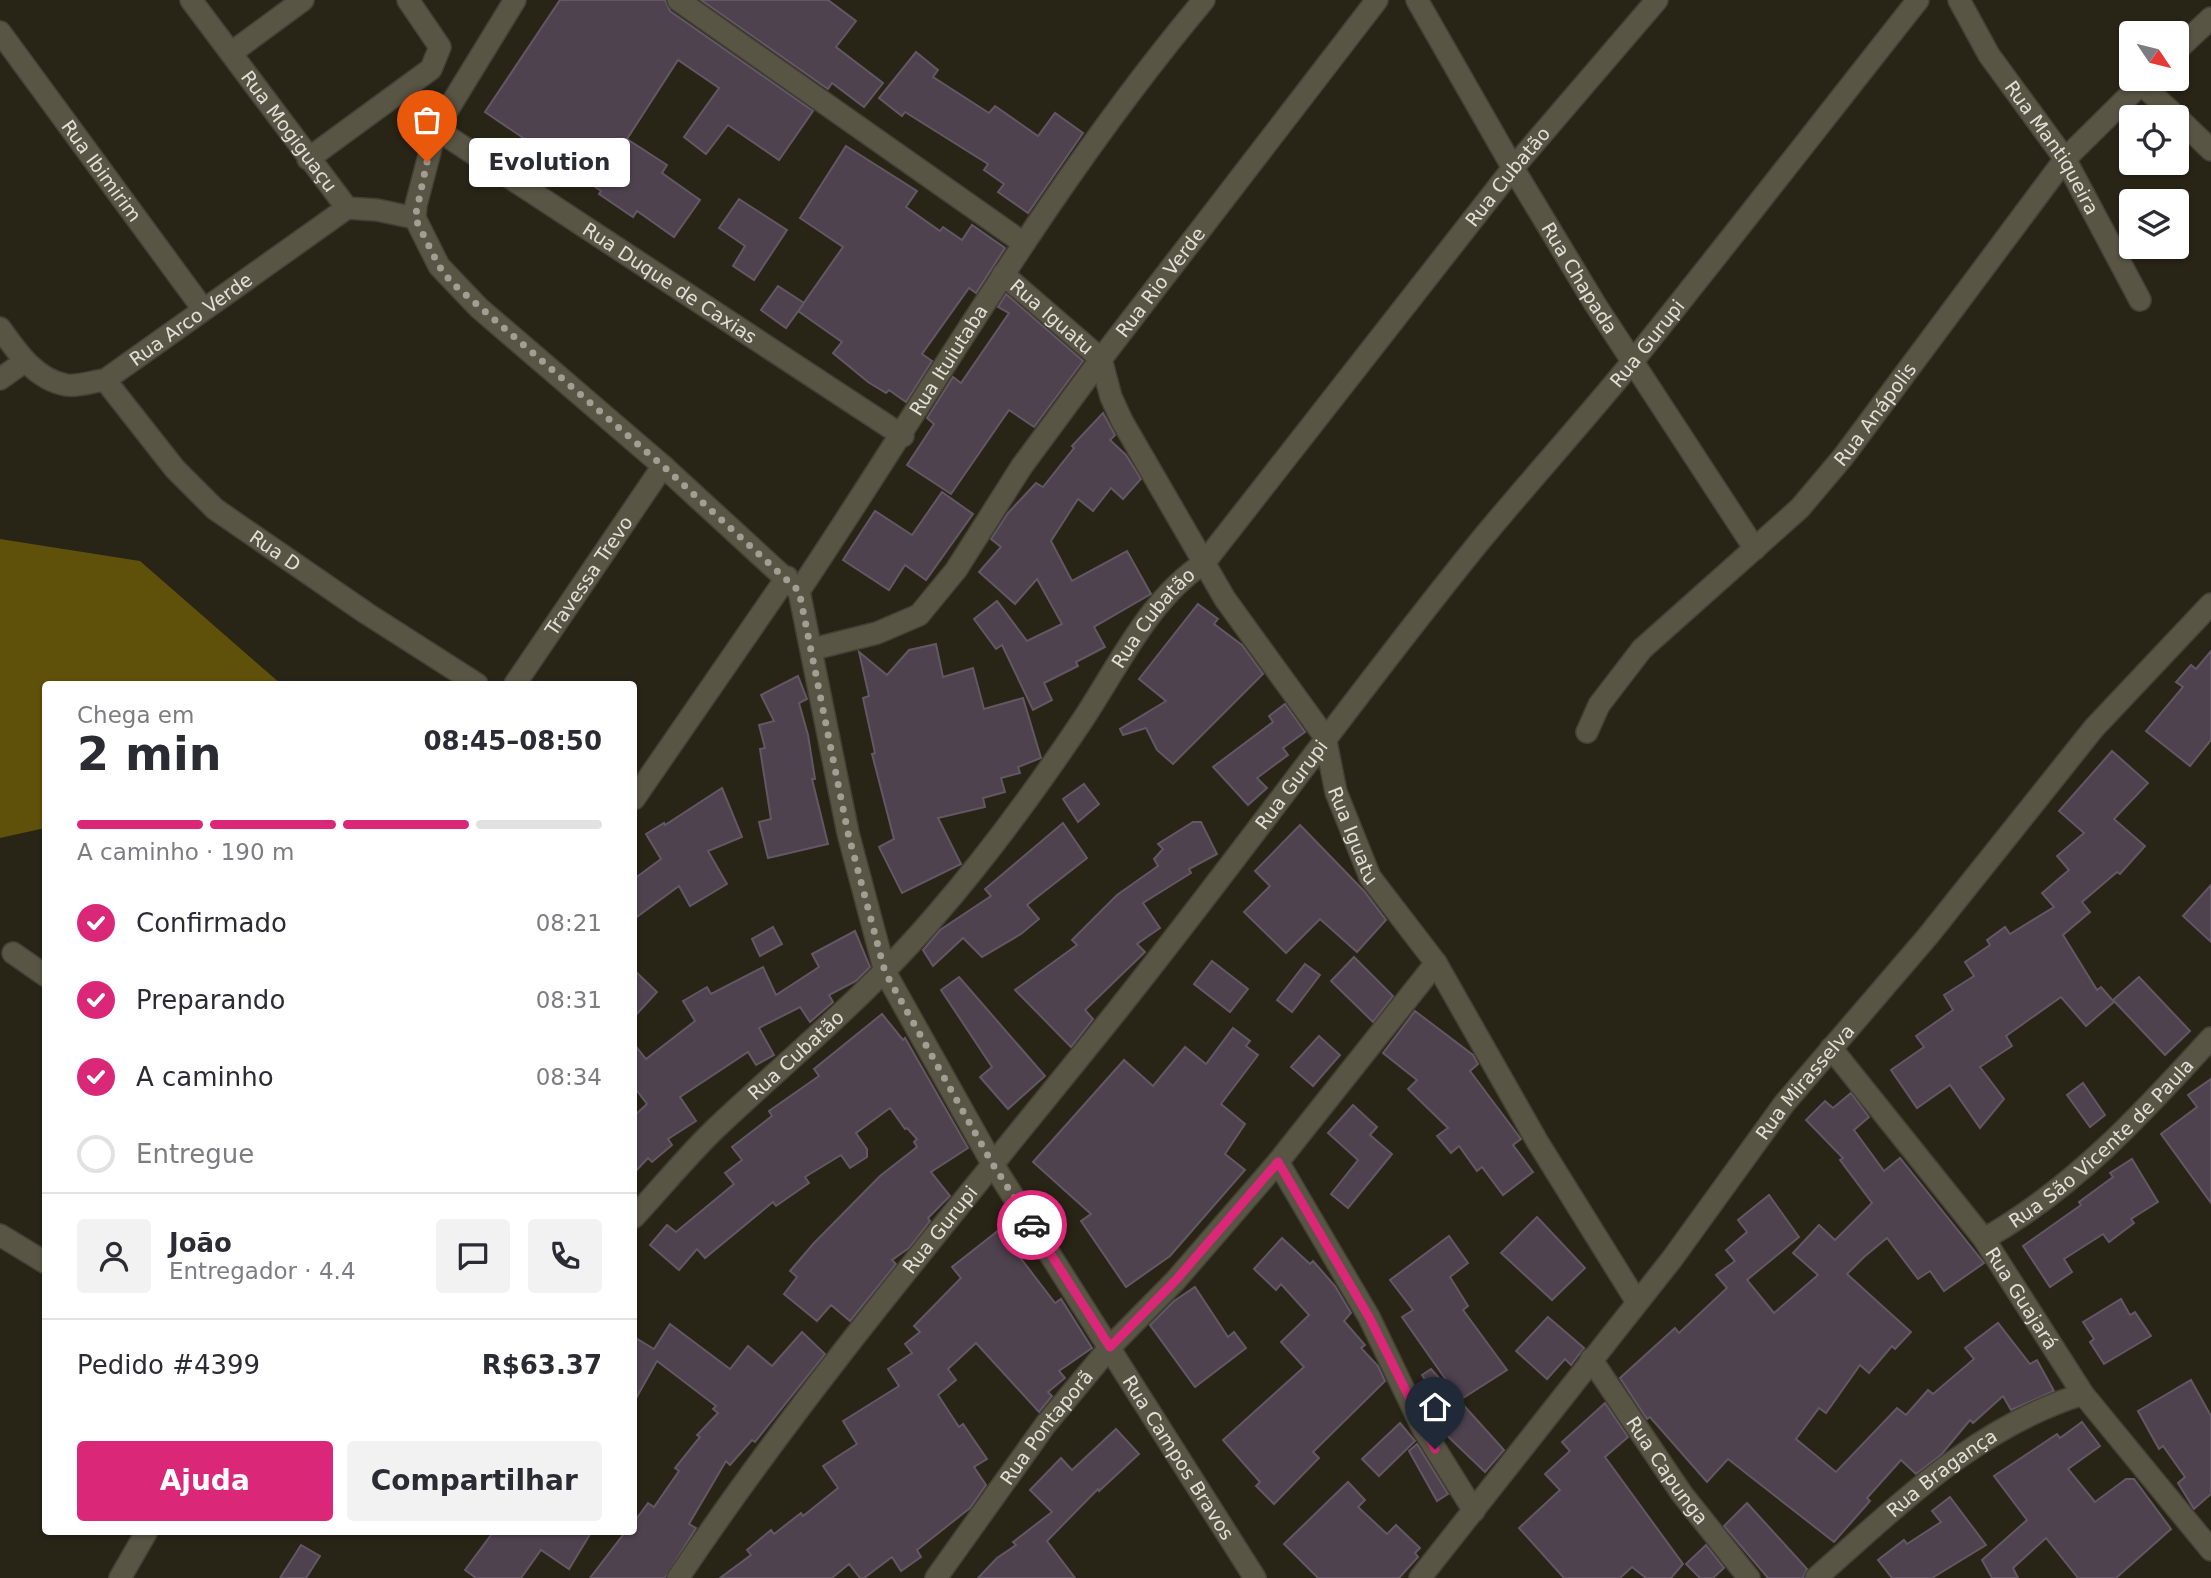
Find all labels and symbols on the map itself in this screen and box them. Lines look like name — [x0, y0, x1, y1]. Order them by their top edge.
north arrow — [2119, 21, 2189, 91]
street label: Rua Mogiguaçu — [237, 66, 342, 196]
street label: Rua Mantiqueira — [2001, 76, 2103, 218]
pin — [397, 90, 457, 162]
street label: Rua Ibimirim — [57, 116, 146, 226]
street label: Rua Cubatão — [1461, 122, 1554, 231]
callout: Evolution — [469, 138, 630, 186]
street label: Rua Duque de Caxias — [579, 218, 761, 348]
street label: Rua Chapada — [1537, 218, 1622, 338]
street label: Rua Rio Verde — [1111, 223, 1209, 342]
street label: Rua Arco Verde — [125, 268, 256, 370]
street label: Rua Iguatu — [1006, 275, 1098, 359]
street label: Rua Gurupi — [1605, 295, 1689, 392]
street label: Rua Ituiutaba — [905, 300, 992, 420]
street label: Rua Anápolis — [1829, 358, 1920, 470]
street label: Travessa Trevo — [540, 512, 637, 640]
street label: Rua D — [246, 525, 305, 576]
street label: Rua Cubatão — [1107, 563, 1199, 672]
street label: Rua Gurupi — [1250, 736, 1332, 834]
street label: Rua Iguatu — [1324, 783, 1383, 889]
street label: Rua Cubatão — [743, 1006, 848, 1104]
street label: Rua Mirasselva — [1751, 1020, 1859, 1144]
street label: Rua São Vicente de Paula — [2005, 1054, 2198, 1232]
street label: Rua Gurupi — [898, 1181, 982, 1278]
courier — [997, 1190, 1067, 1260]
street label: Rua Guajará — [1981, 1243, 2063, 1353]
street label: Rua Pontaporã — [995, 1365, 1097, 1489]
street label: Rua Campos Bravos — [1118, 1371, 1239, 1544]
pin — [1405, 1377, 1465, 1449]
street label: Rua Capunga — [1622, 1412, 1713, 1529]
street label: Rua Bragança — [1882, 1424, 2001, 1521]

